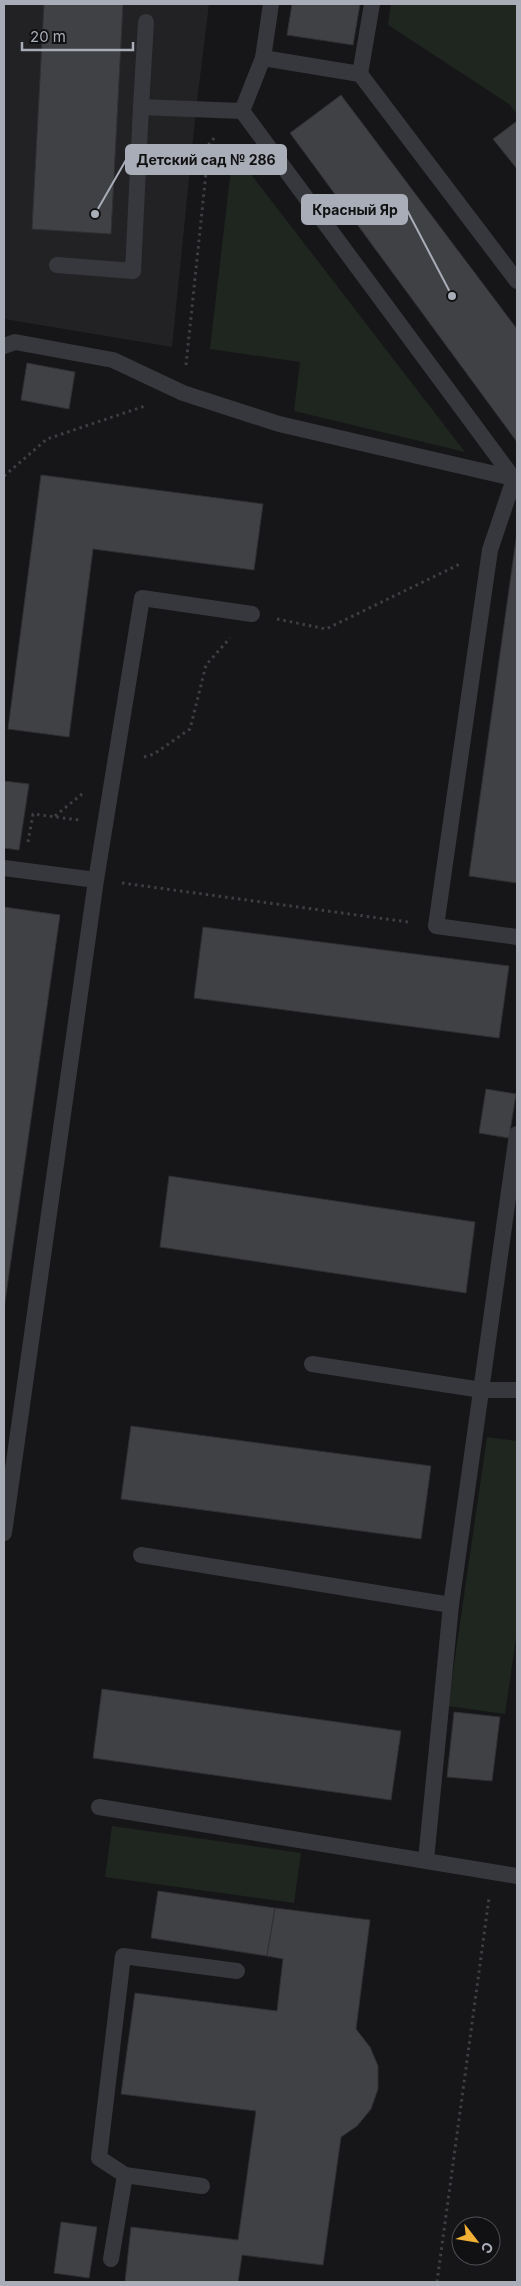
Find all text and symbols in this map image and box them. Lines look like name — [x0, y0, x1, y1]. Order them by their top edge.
scale bar — [22, 20, 134, 52]
text: 20 m — [30, 27, 66, 46]
callout: Детский сад № 286 — [126, 145, 286, 174]
text: Детский сад № 286 — [136, 151, 276, 168]
callout: Красный Яр — [302, 195, 407, 224]
text: Красный Яр — [312, 201, 398, 218]
north arrow — [451, 2216, 501, 2266]
text: С — [478, 2239, 498, 2257]

